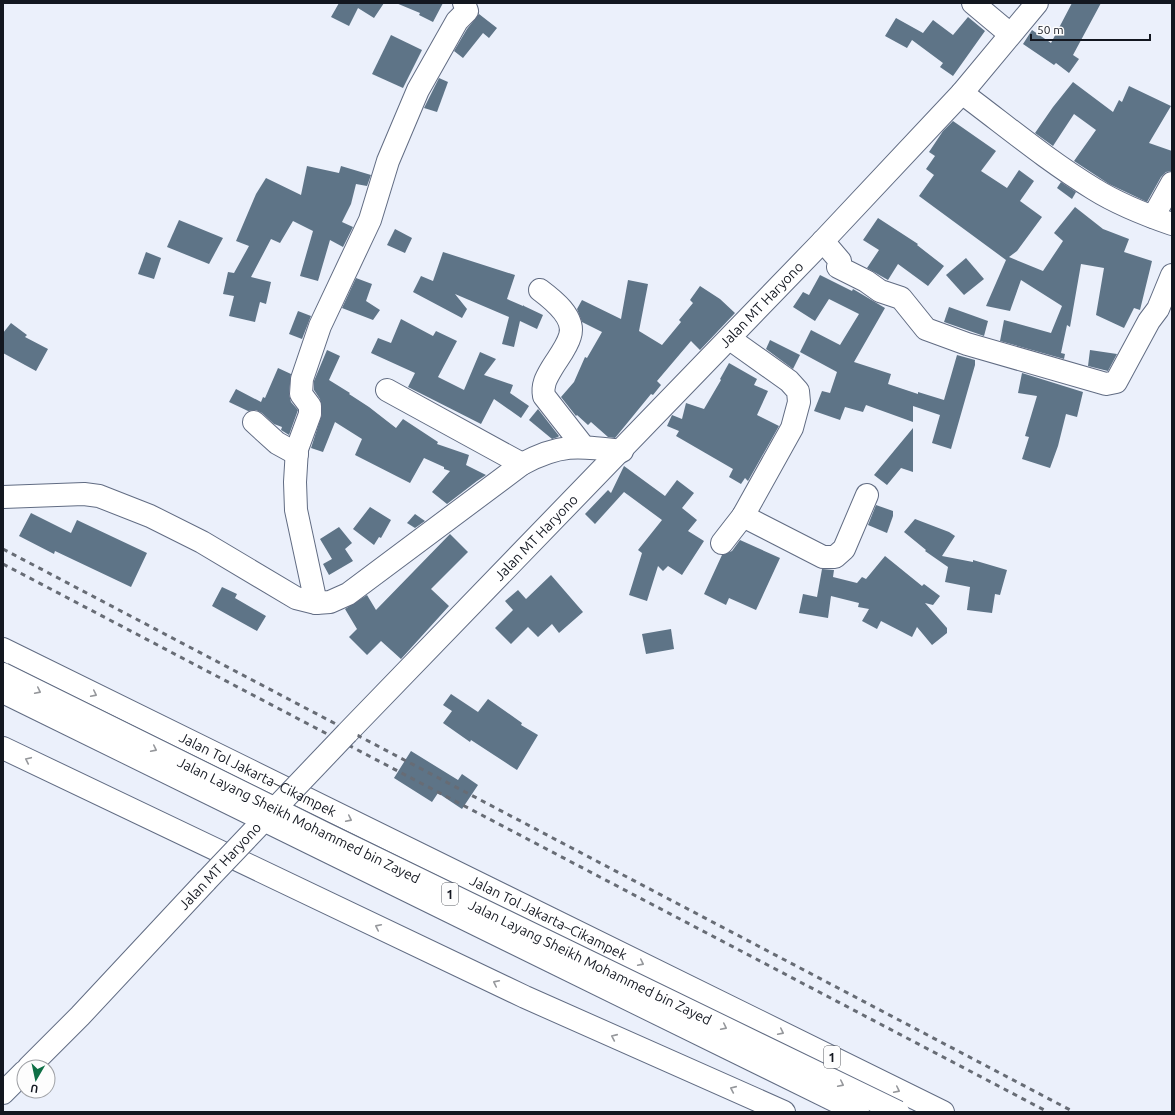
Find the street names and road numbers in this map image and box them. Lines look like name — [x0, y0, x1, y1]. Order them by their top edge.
street label: Jalan MT Haryono — [716, 258, 806, 351]
street label: Jalan MT Haryono — [491, 491, 581, 584]
street label: Jalan Tol Jakarta–Cikampek — [177, 729, 339, 820]
street label: Jalan Layang Sheikh Mohammed bin Zayed — [175, 754, 423, 886]
street label: Jalan MT Haryono — [176, 819, 264, 913]
street label: Jalan Tol Jakarta–Cikampek — [467, 872, 630, 963]
road number: 1 — [442, 883, 458, 905]
street label: Jalan Layang Sheikh Mohammed bin Zayed — [466, 897, 714, 1028]
road number: 1 — [824, 1046, 840, 1068]

